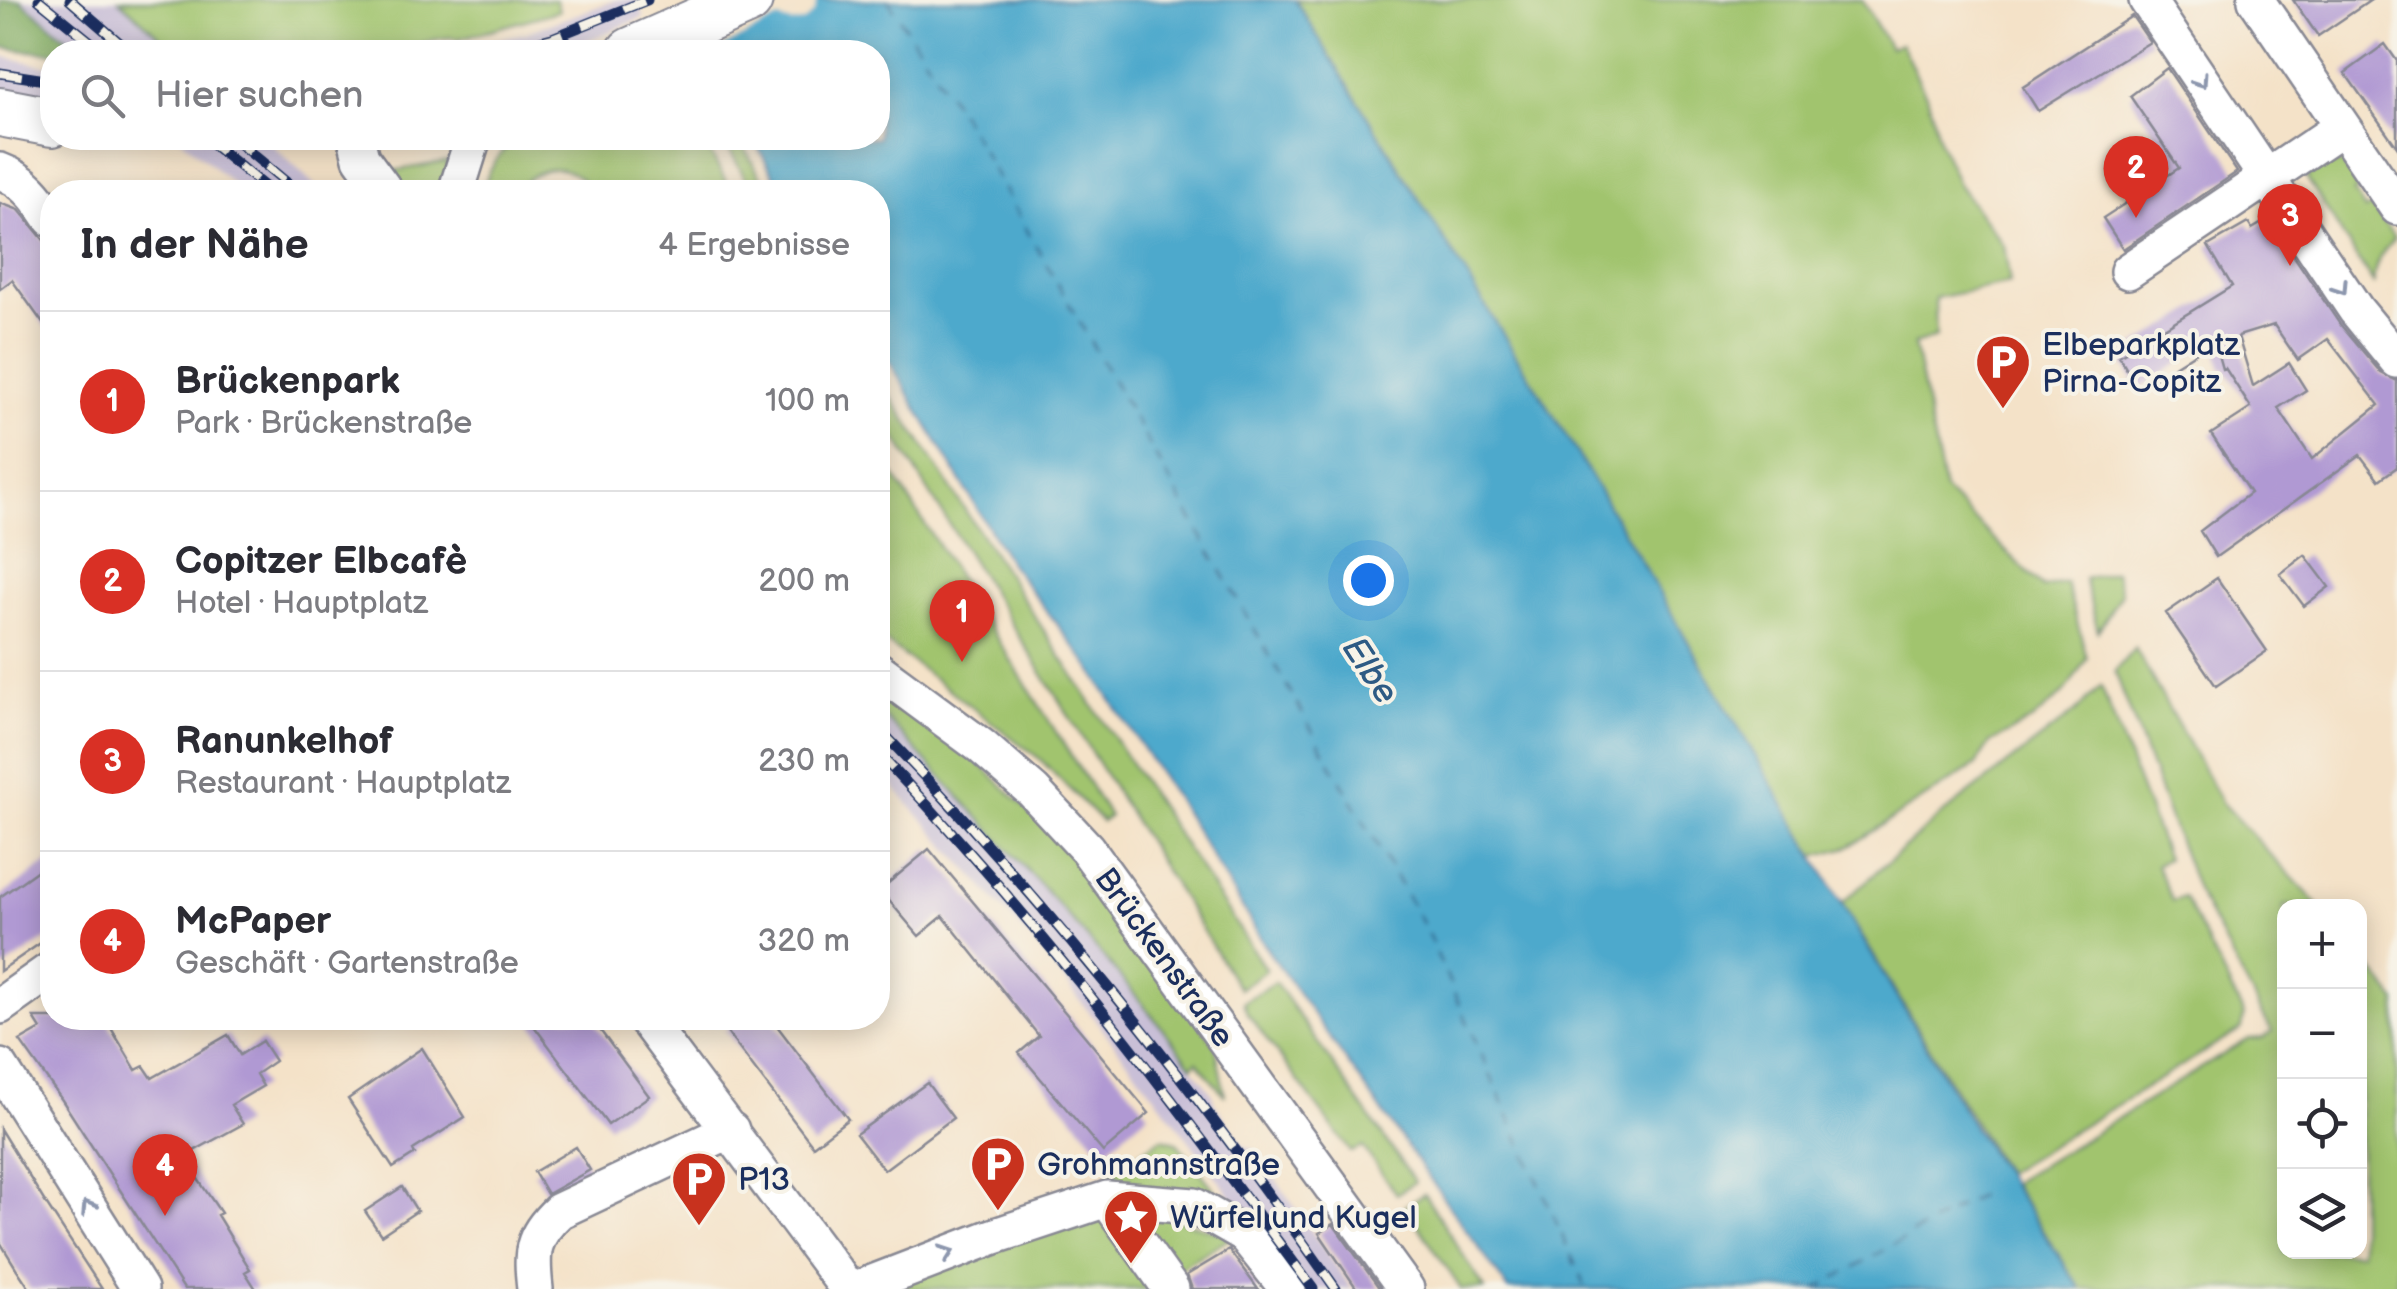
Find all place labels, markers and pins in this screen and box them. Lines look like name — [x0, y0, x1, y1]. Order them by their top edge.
pin: 2 — [2104, 136, 2168, 218]
pin: 3 — [2258, 184, 2322, 266]
place label: Elbeparkplatz Pirna-Copitz — [2042, 326, 2241, 402]
parking icon: Elbeparkplatz Pirna-Copitz — [1973, 332, 2033, 411]
pin: 1 — [930, 580, 994, 662]
pin: 4 — [132, 1134, 198, 1216]
parking icon: Grohmannstraße — [968, 1134, 1028, 1213]
place label: Grohmannstraße — [1037, 1146, 1280, 1185]
parking icon: P13 — [669, 1149, 729, 1228]
place label: P13 — [738, 1161, 790, 1200]
place icon: Würfel und Kugel — [1101, 1187, 1161, 1266]
place label: Würfel und Kugel — [1170, 1199, 1417, 1238]

